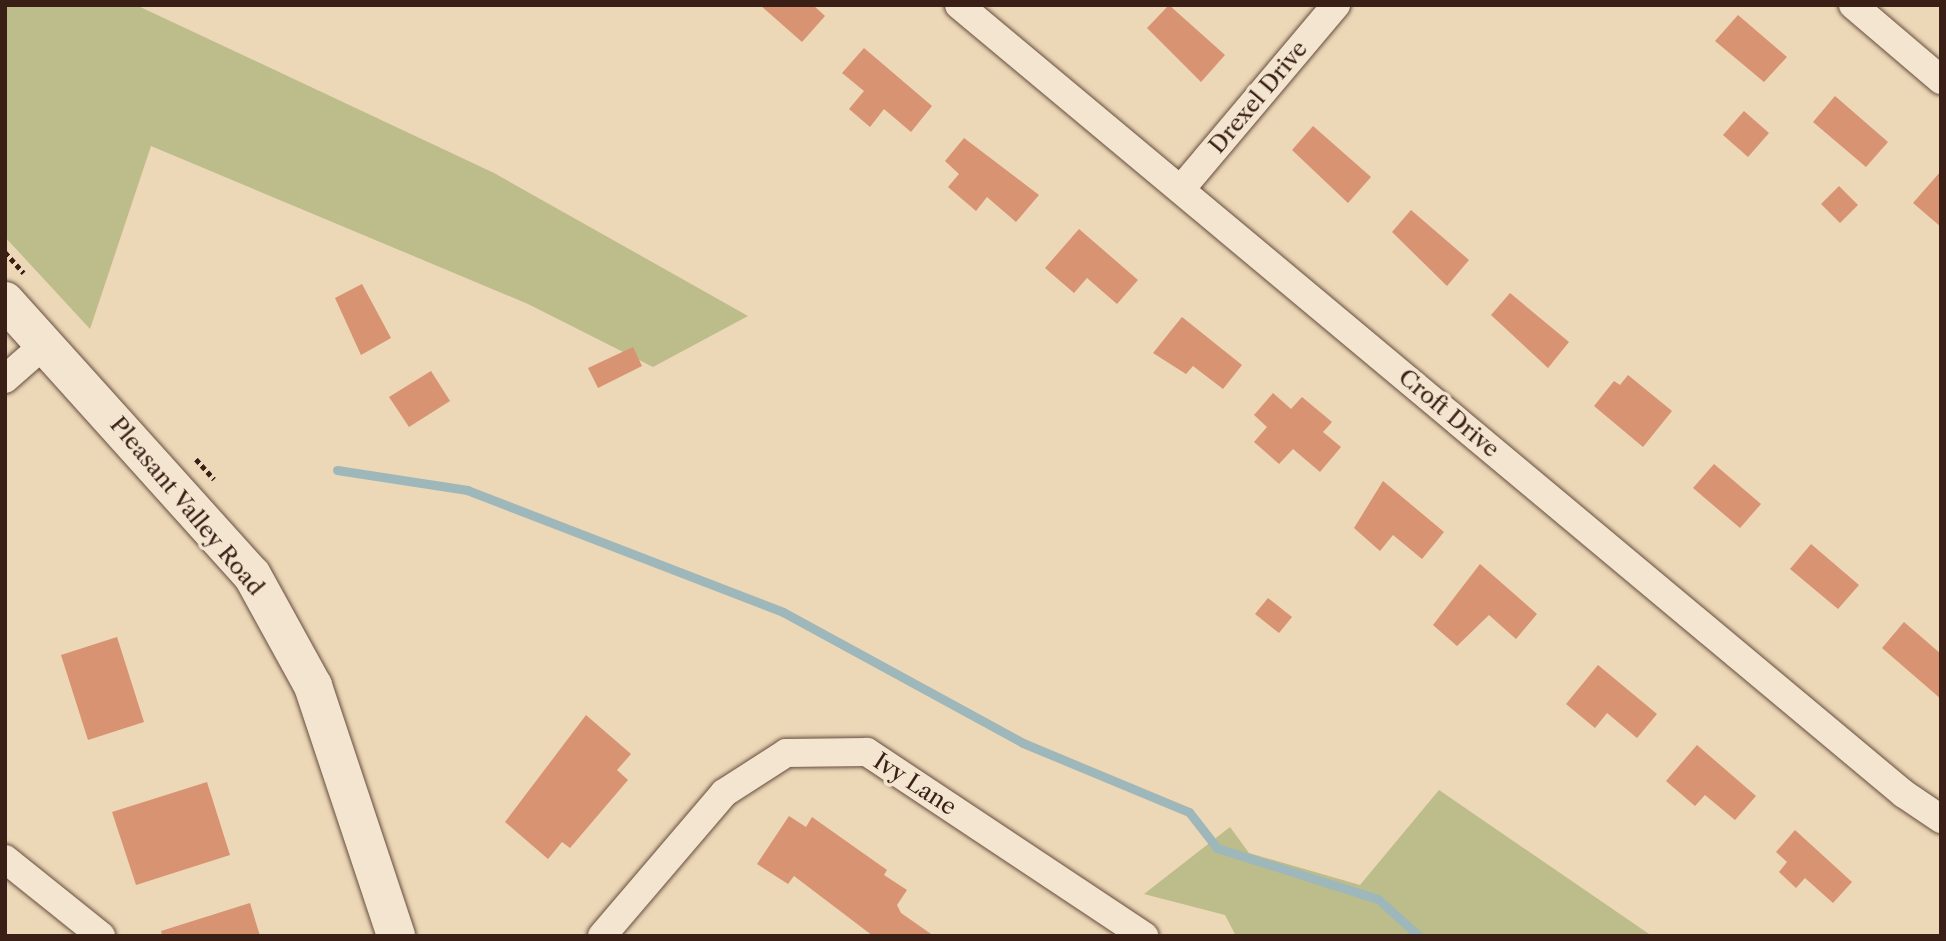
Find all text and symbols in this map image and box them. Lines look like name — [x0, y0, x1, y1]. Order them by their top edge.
street label: Drexel Drive — [1203, 35, 1313, 159]
street label: Croft Drive — [1393, 363, 1505, 463]
street label: Pleasant Valley Road — [104, 410, 270, 602]
street label: Ivy Lane — [868, 747, 962, 821]

